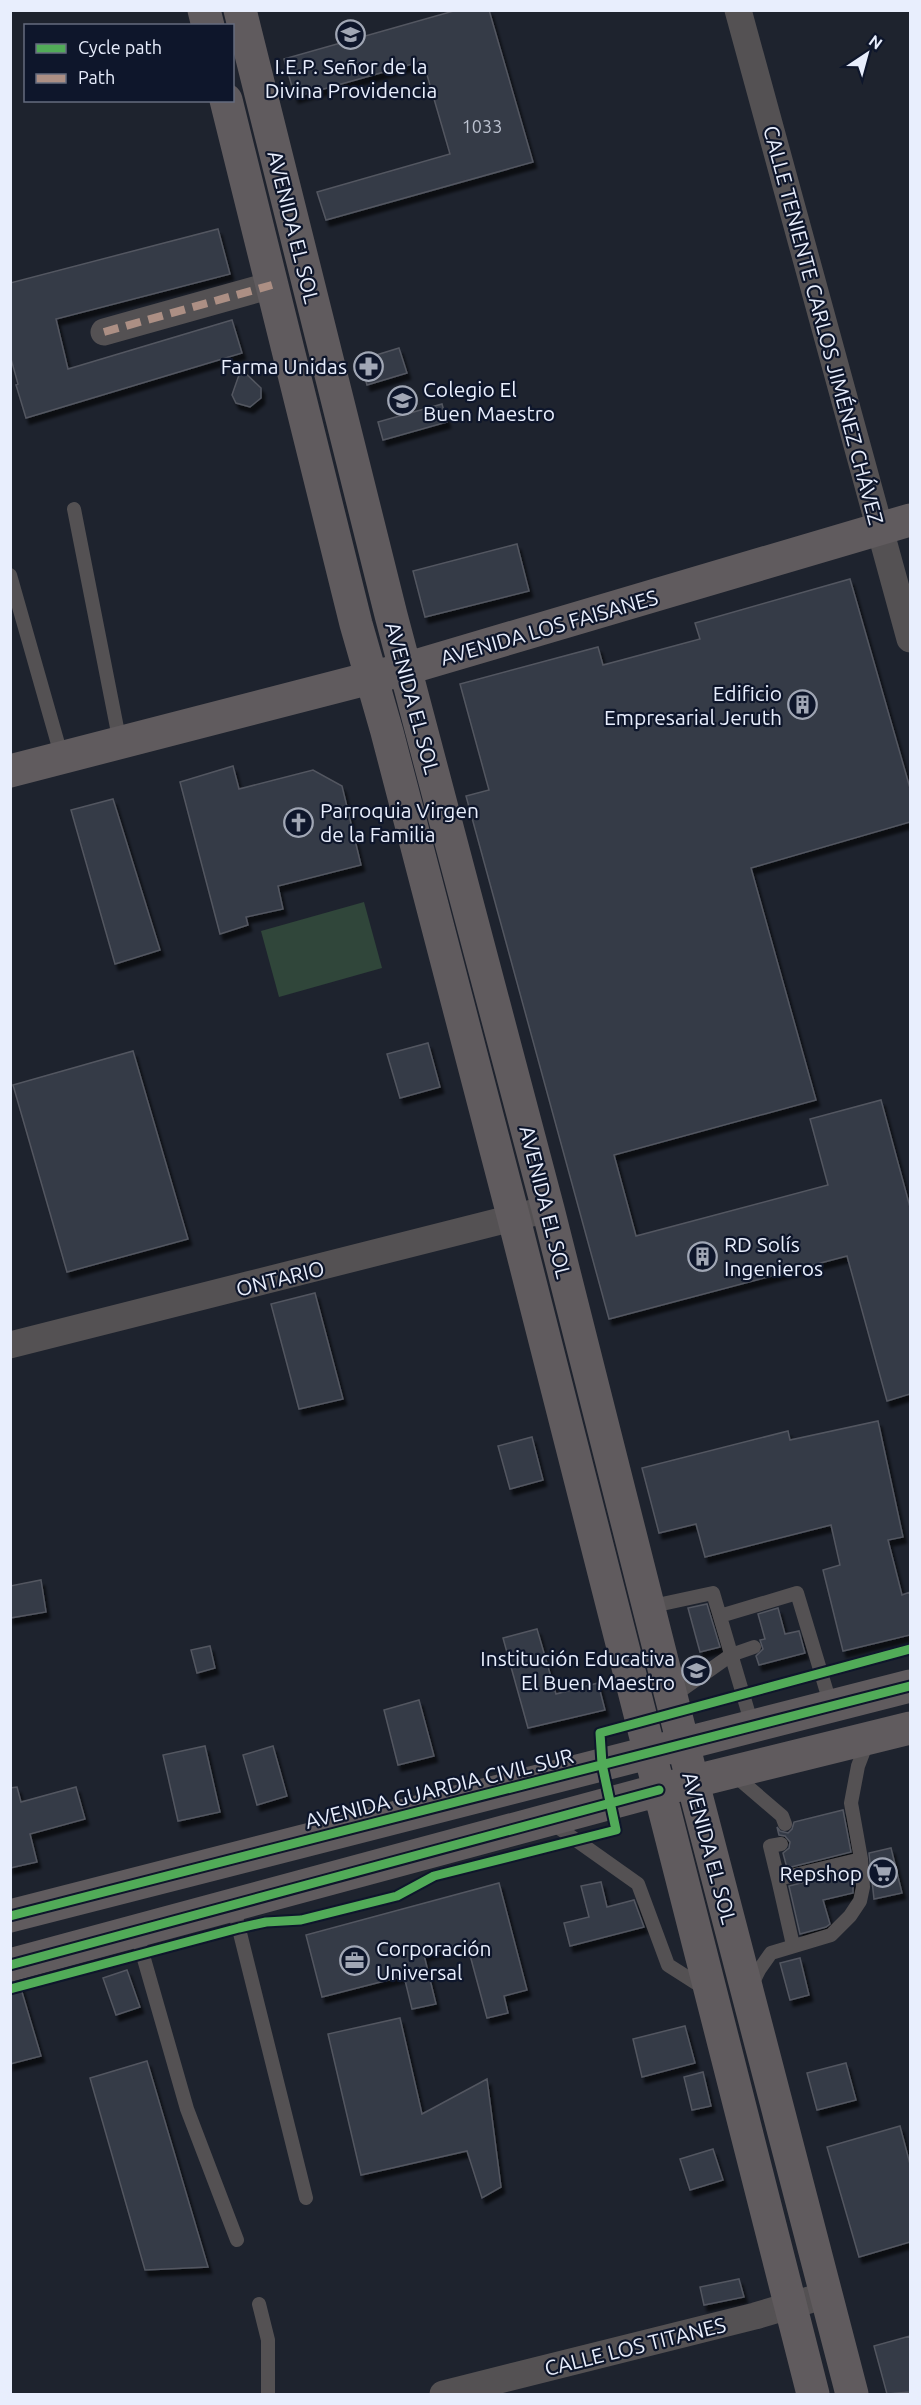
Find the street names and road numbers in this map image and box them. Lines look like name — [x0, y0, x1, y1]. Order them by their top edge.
street label: CALLE TENIENTE CARLOS JIMÉNEZ CHÁVEZ — [759, 123, 889, 527]
street label: AVENIDA EL SOL — [263, 148, 325, 306]
street label: AVENIDA LOS FAISANES — [438, 584, 660, 670]
street label: AVENIDA EL SOL — [381, 619, 445, 777]
street label: AVENIDA EL SOL — [515, 1123, 577, 1281]
street label: ONTARIO — [233, 1255, 327, 1301]
street label: AVENIDA GUARDIA CIVIL SUR — [302, 1743, 576, 1833]
street label: AVENIDA EL SOL — [678, 1769, 742, 1927]
street label: CALLE LOS TITANES — [542, 2312, 728, 2380]

